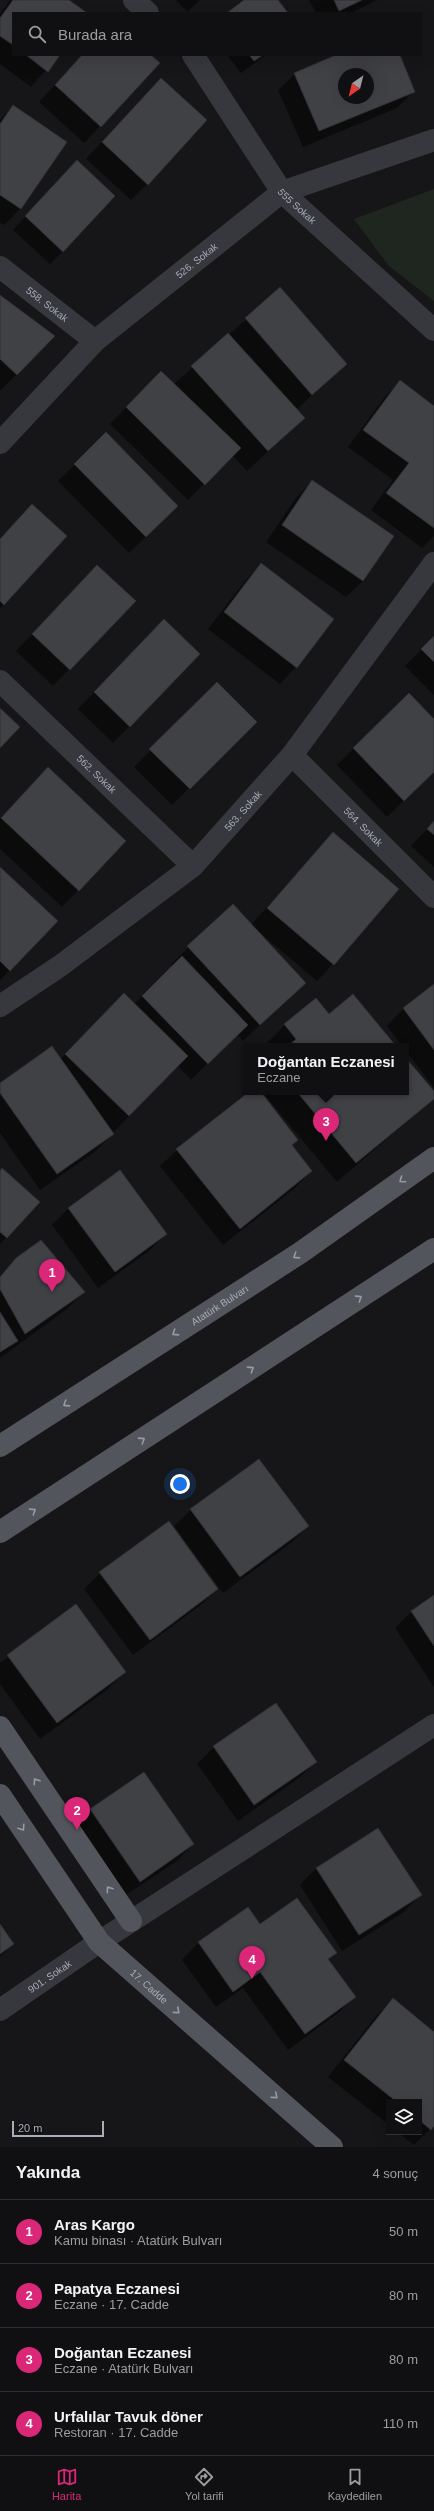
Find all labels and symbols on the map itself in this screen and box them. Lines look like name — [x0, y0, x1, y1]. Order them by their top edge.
north arrow — [338, 68, 374, 104]
street label: 555 Sokak — [276, 186, 319, 226]
street label: 526. Sokak — [173, 240, 220, 280]
street label: 558. Sokak — [24, 284, 71, 324]
street label: 562. Sokak — [75, 752, 119, 796]
street label: 563. Sokak — [222, 787, 264, 833]
street label: 564. Sokak — [342, 805, 386, 849]
pin: 3 — [313, 1108, 339, 1141]
one-way arrow — [400, 1175, 407, 1182]
one-way arrow — [293, 1251, 300, 1258]
pin: 1 — [39, 1259, 65, 1292]
street label: Atatürk Bulvarı — [189, 1282, 250, 1327]
one-way arrow — [355, 1296, 362, 1303]
one-way arrow — [172, 1329, 179, 1336]
one-way arrow — [246, 1367, 253, 1374]
one-way arrow — [63, 1399, 70, 1407]
one-way arrow — [137, 1438, 144, 1445]
your location — [170, 1474, 190, 1494]
one-way arrow — [29, 1508, 36, 1516]
one-way arrow — [33, 1778, 41, 1785]
pin: 2 — [64, 1797, 90, 1830]
one-way arrow — [17, 1824, 25, 1831]
one-way arrow — [106, 1886, 114, 1893]
pin: 4 — [239, 1946, 265, 1979]
street label: 901. Sokak — [26, 1957, 74, 1995]
street label: 17. Cadde — [128, 1967, 170, 2006]
one-way arrow — [172, 2006, 180, 2013]
one-way arrow — [270, 2092, 278, 2099]
scale bar — [12, 2119, 104, 2138]

